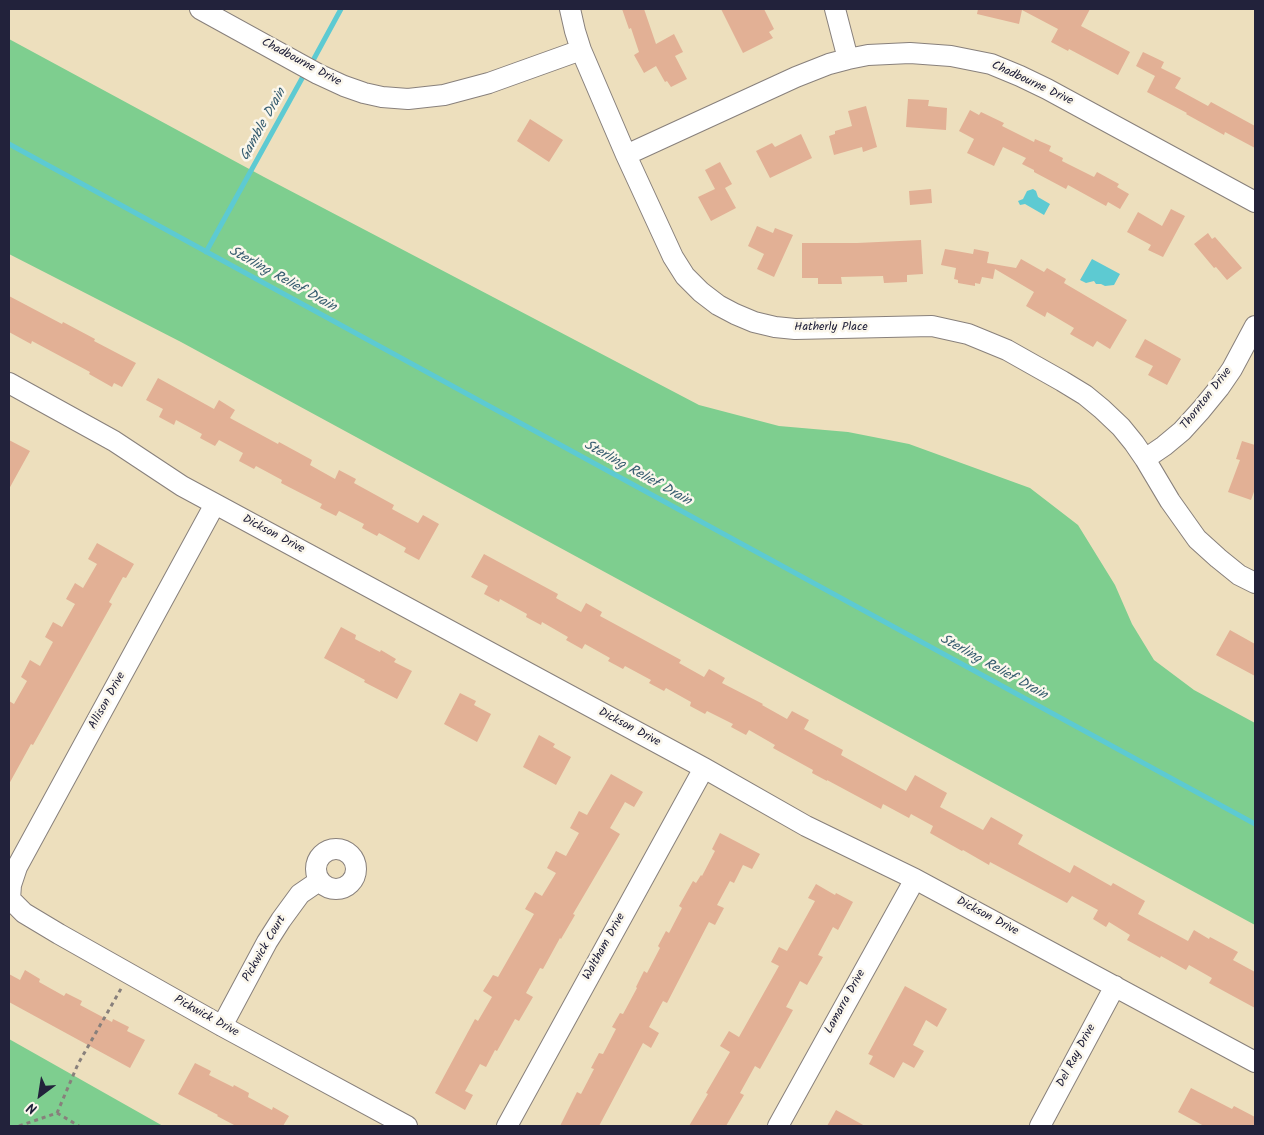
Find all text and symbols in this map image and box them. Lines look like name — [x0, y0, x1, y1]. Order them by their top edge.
street label: Chadbourne Drive — [259, 36, 343, 90]
street label: Chadbourne Drive — [989, 59, 1075, 109]
water label: Gamble Drain — [237, 86, 291, 164]
water label: Sterling Relief Drain — [226, 244, 338, 316]
street label: Hatherly Place — [794, 321, 868, 335]
street label: Thornton Drive — [1178, 365, 1236, 433]
water label: Sterling Relief Drain — [581, 438, 693, 510]
street label: Dickson Drive — [239, 513, 307, 557]
water label: Sterling Relief Drain — [937, 632, 1049, 704]
street label: Allison Drive — [86, 670, 130, 732]
street label: Dickson Drive — [595, 706, 663, 750]
street label: Dickson Drive — [953, 895, 1021, 939]
street label: Waltham Drive — [581, 911, 629, 983]
street label: Pickwick Court — [240, 913, 290, 985]
street label: Lamarra Drive — [823, 968, 869, 1036]
street label: Pickwick Drive — [171, 993, 241, 1041]
street label: Del Ray Drive — [1054, 1022, 1100, 1090]
north arrow — [15, 1070, 65, 1120]
text: N — [23, 1096, 42, 1120]

